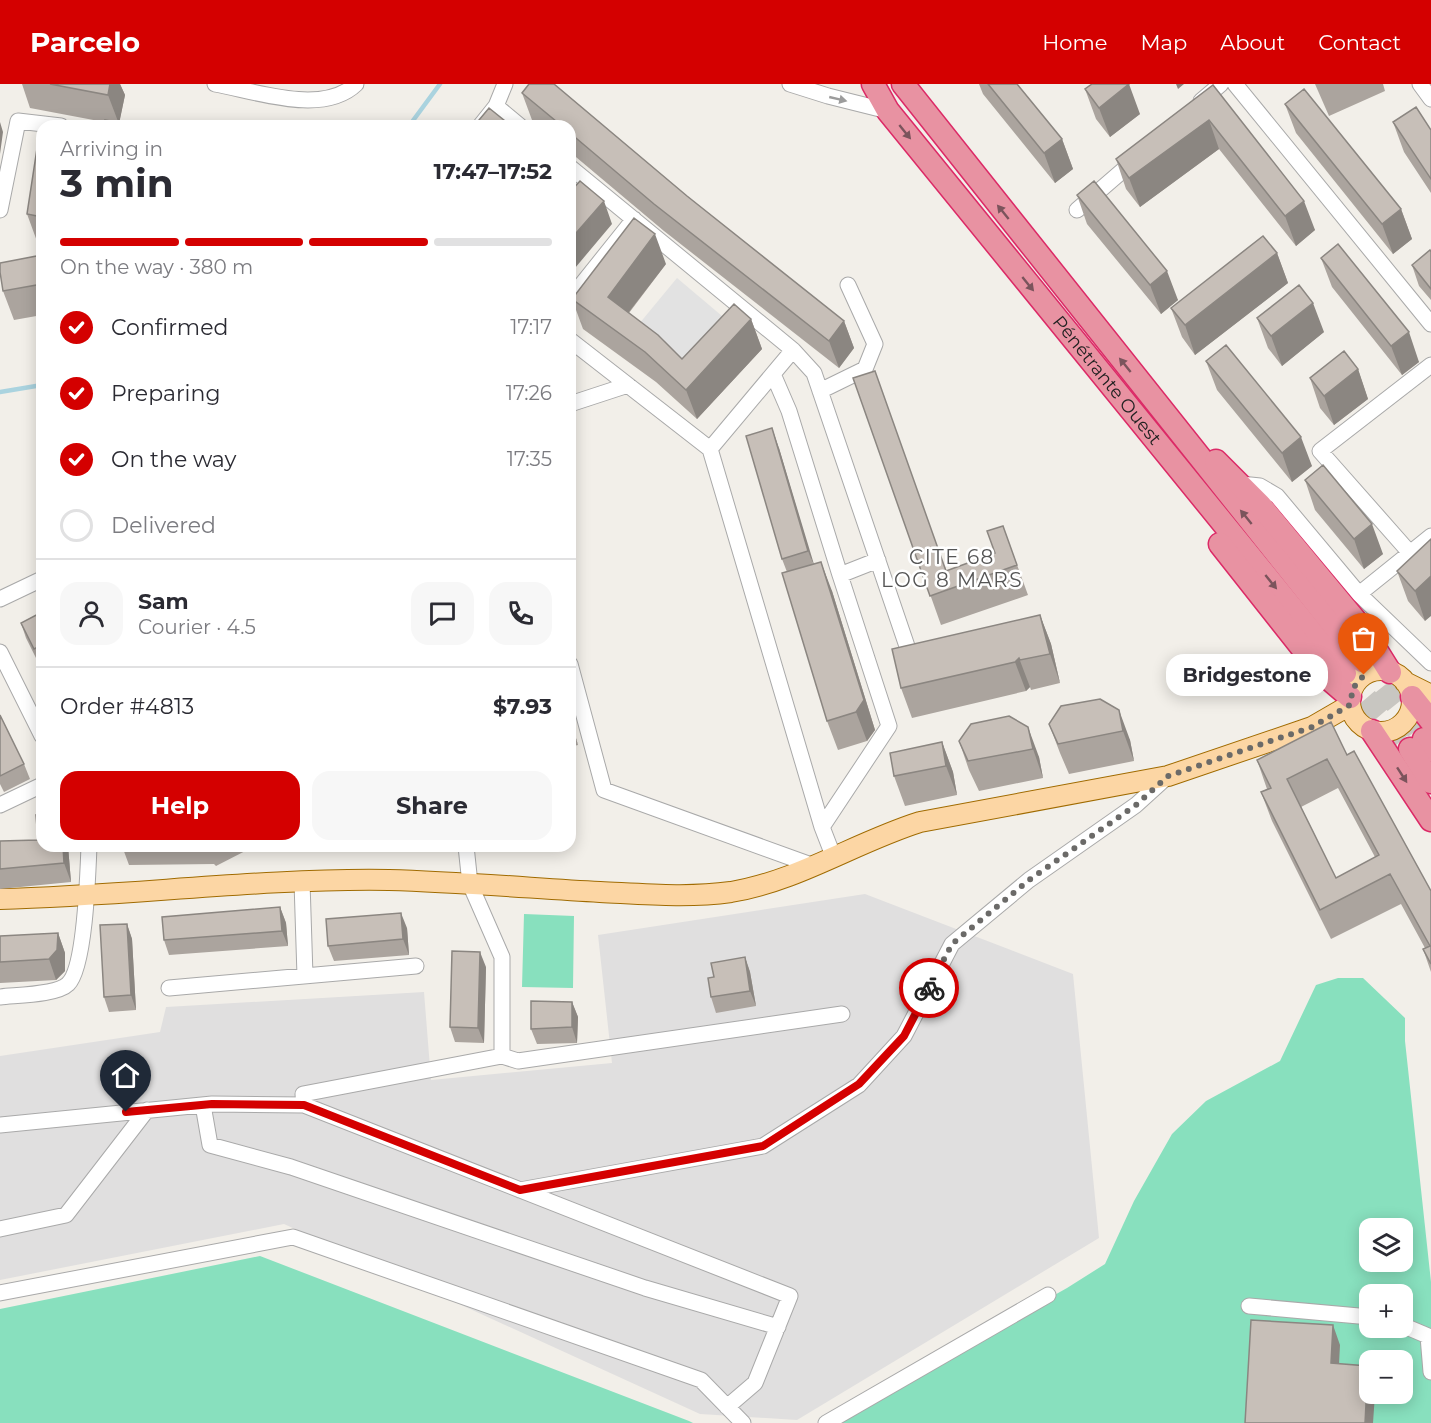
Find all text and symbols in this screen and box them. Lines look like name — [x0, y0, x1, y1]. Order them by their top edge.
text: Parcelo — [30, 25, 140, 59]
text: Home — [1042, 30, 1107, 55]
text: Map — [1140, 30, 1187, 55]
text: About — [1220, 30, 1285, 55]
text: Contact — [1318, 30, 1401, 55]
one-way arrow — [829, 95, 848, 104]
one-way arrow — [899, 125, 911, 140]
text: Arriving in — [60, 137, 163, 161]
text: 17:47–17:52 — [434, 158, 552, 185]
text: 3 min — [60, 159, 174, 207]
one-way arrow — [998, 205, 1010, 220]
text: On the way · 380 m — [60, 255, 253, 279]
one-way arrow — [1022, 276, 1035, 292]
icon: check — [60, 311, 93, 344]
street label: Pénétrante Ouest — [1048, 311, 1166, 449]
text: Confirmed — [111, 314, 228, 341]
text: 17:17 — [510, 315, 552, 339]
one-way arrow — [1119, 358, 1132, 373]
icon: check — [60, 377, 93, 410]
text: Preparing — [111, 380, 220, 407]
text: 17:26 — [506, 381, 552, 405]
icon: check — [60, 443, 93, 476]
text: On the way — [111, 446, 236, 473]
text: 17:35 — [507, 447, 552, 471]
one-way arrow — [1241, 510, 1253, 525]
text: Delivered — [111, 512, 216, 539]
district label: CITE 68 LOG 8 MARS — [881, 545, 1023, 592]
one-way arrow — [1264, 574, 1277, 590]
button: person — [60, 582, 123, 645]
button: chat — [411, 582, 474, 645]
button: phone — [489, 582, 552, 645]
text: Sam — [138, 588, 189, 615]
pin — [1338, 613, 1389, 675]
text: Courier · 4.5 — [138, 615, 256, 639]
icon: bag — [1347, 622, 1380, 655]
callout: Bridgestone — [1166, 654, 1328, 696]
text: Bridgestone — [1183, 663, 1311, 687]
text: Order #4813 — [60, 693, 194, 720]
text: $7.93 — [493, 693, 552, 720]
one-way arrow — [1397, 766, 1408, 783]
button: Help — [60, 771, 300, 840]
button: Share — [312, 771, 552, 840]
courier — [899, 958, 959, 1018]
icon: bike — [913, 972, 946, 1005]
pin — [100, 1050, 151, 1112]
icon: home — [109, 1059, 142, 1092]
map controls — [1359, 1218, 1413, 1404]
button: layers — [1359, 1218, 1413, 1272]
button: + — [1359, 1284, 1413, 1338]
button: − — [1359, 1350, 1413, 1404]

